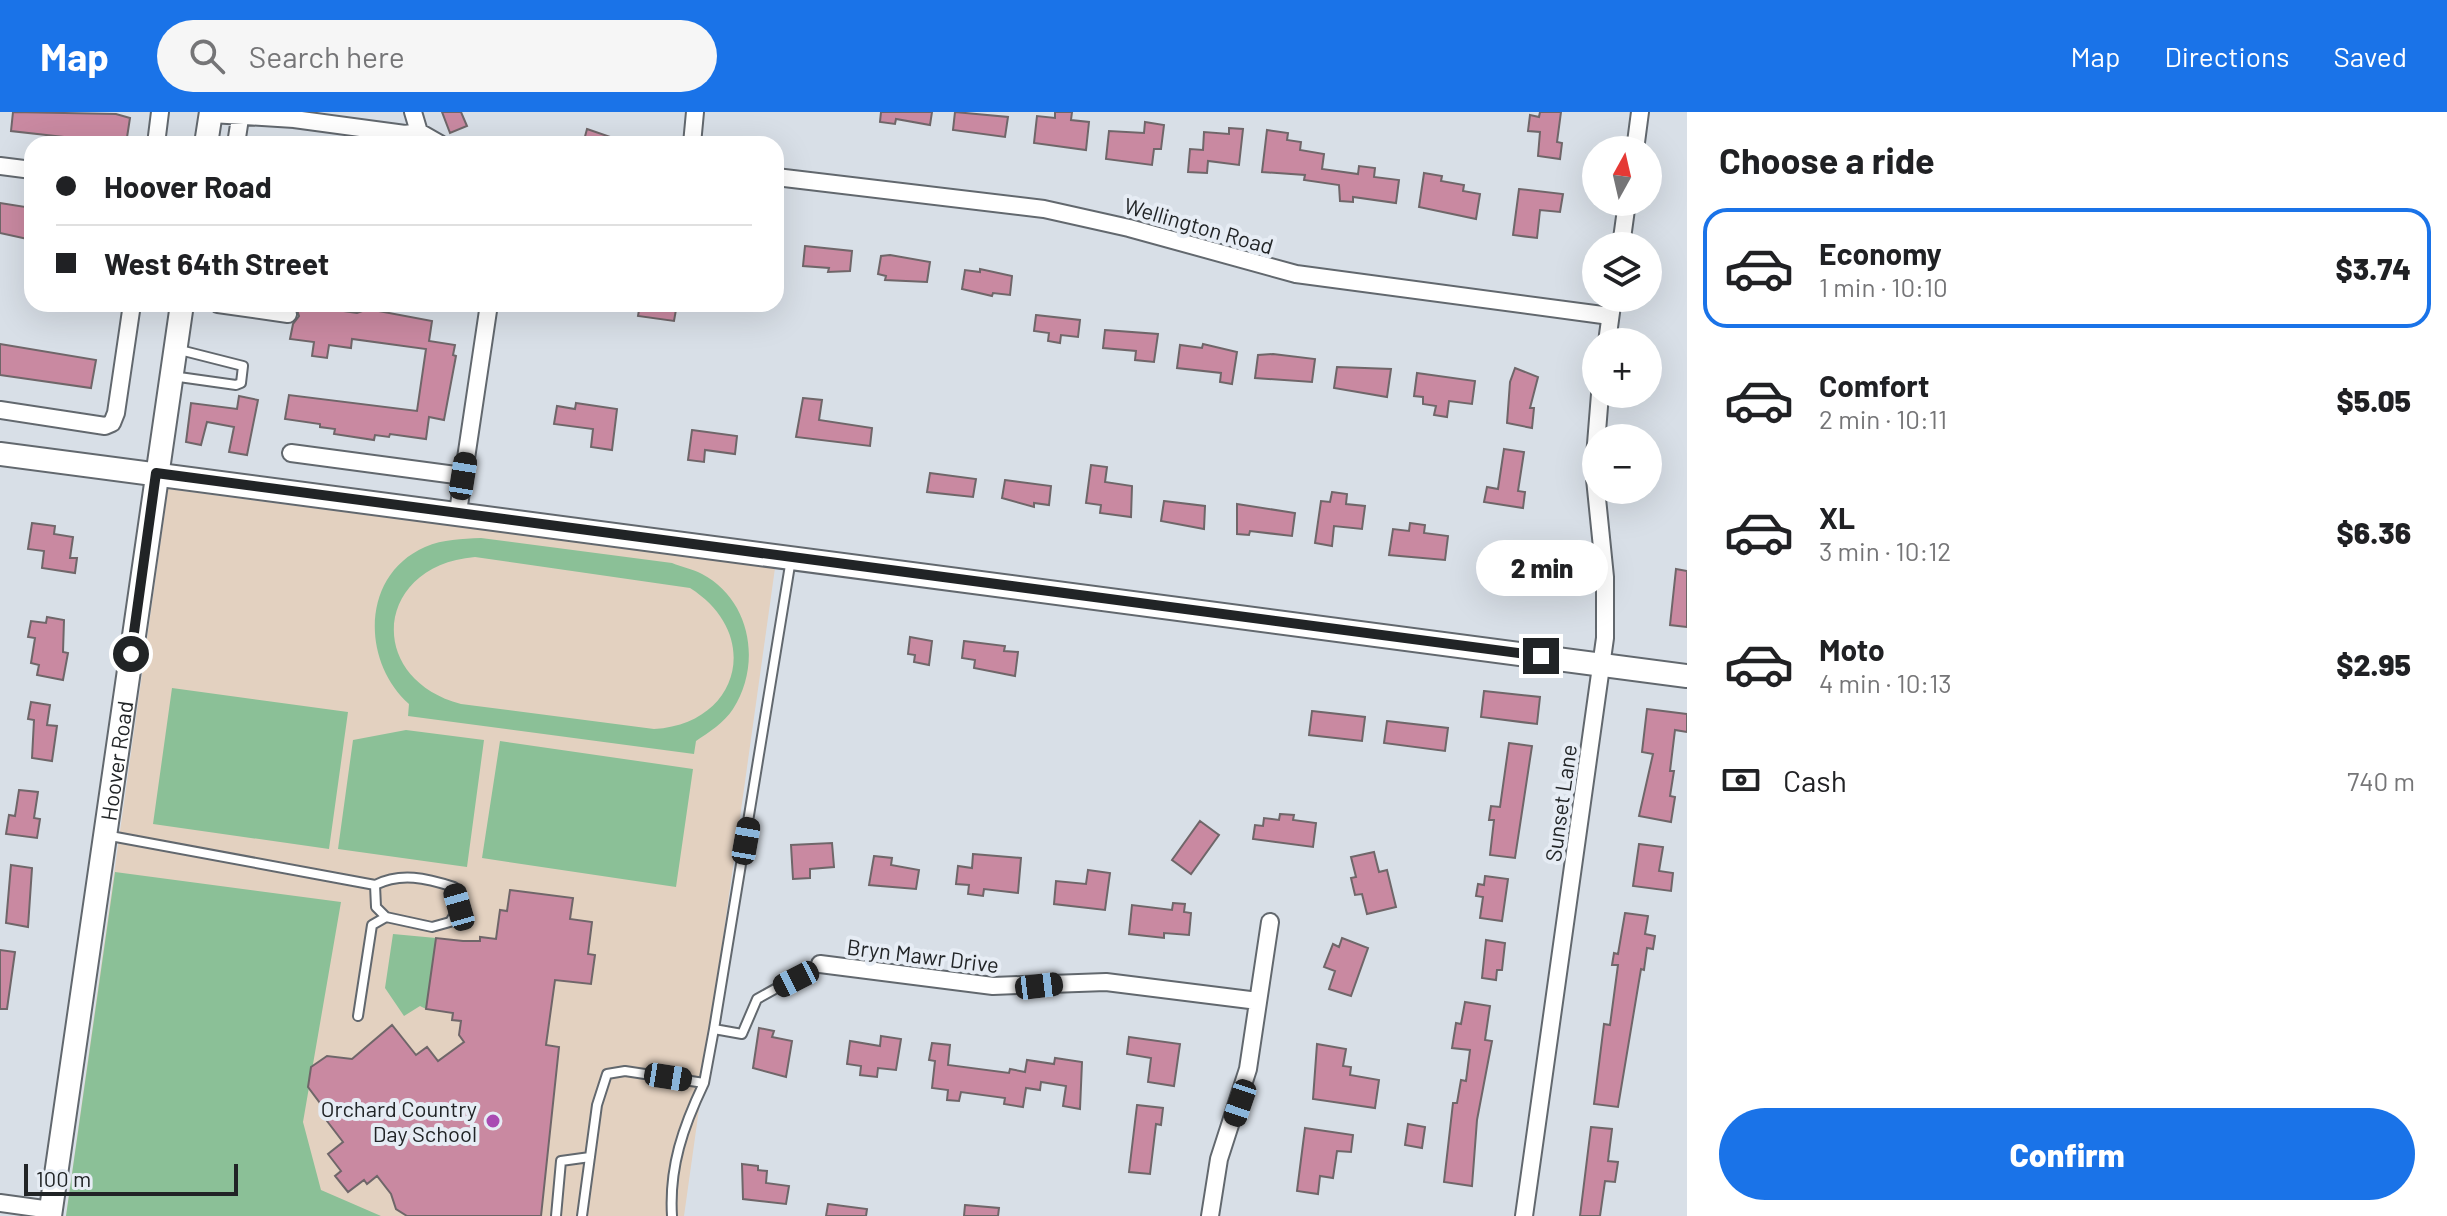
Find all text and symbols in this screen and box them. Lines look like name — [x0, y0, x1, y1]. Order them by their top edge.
search box — [157, 20, 717, 92]
text: Map — [40, 33, 109, 79]
icon: search — [185, 34, 229, 78]
text: Search here — [249, 38, 405, 74]
text: Map — [2071, 39, 2120, 73]
text: Directions — [2164, 39, 2290, 73]
text: Saved — [2334, 39, 2407, 73]
north arrow — [1582, 136, 1662, 216]
map controls — [1582, 136, 1662, 504]
text: Choose a ride — [1719, 138, 1935, 181]
text: Hoover Road — [104, 168, 272, 204]
street label: Wellington Road — [1121, 191, 1277, 259]
button: layers — [1582, 232, 1662, 312]
icon: car — [1723, 232, 1795, 304]
text: Economy — [1819, 235, 1942, 271]
text: West 64th Street — [104, 245, 329, 281]
text: $3.74 — [2335, 250, 2411, 286]
text: 1 min · 10:10 — [1819, 271, 1948, 302]
button: + — [1582, 328, 1662, 408]
icon: car — [1723, 364, 1795, 436]
text: Comfort — [1819, 367, 1929, 403]
text: $5.05 — [2336, 382, 2411, 418]
text: 2 min · 10:11 — [1819, 403, 1947, 434]
button: − — [1582, 424, 1662, 504]
car — [447, 450, 479, 502]
icon: car — [1723, 496, 1795, 568]
text: XL — [1819, 499, 1855, 535]
text: $6.36 — [2337, 514, 2411, 550]
text: 3 min · 10:12 — [1819, 535, 1951, 566]
callout: 2 min — [1475, 540, 1607, 596]
text: 2 min — [1511, 552, 1573, 583]
icon: car — [1723, 628, 1795, 700]
text: Moto — [1819, 631, 1885, 667]
route start — [113, 636, 149, 672]
route end — [1523, 638, 1559, 674]
text: $2.95 — [2336, 646, 2411, 682]
text: 4 min · 10:13 — [1819, 667, 1952, 698]
street label: Hoover Road — [94, 699, 137, 822]
street label: Sunset Lane — [1539, 743, 1581, 863]
icon: cash — [1719, 758, 1763, 802]
text: Cash — [1783, 762, 1847, 798]
text: 740 m — [2347, 765, 2415, 796]
car — [730, 815, 762, 867]
car — [441, 881, 477, 933]
street label: Bryn Mawr Drive — [846, 933, 1000, 977]
car — [769, 957, 823, 1001]
car — [1014, 971, 1064, 1001]
car — [642, 1061, 694, 1093]
car — [1221, 1076, 1259, 1130]
place label: Orchard Country Day School — [321, 1095, 477, 1146]
button: Confirm — [1719, 1108, 2415, 1200]
marker: Orchard Country Day School — [484, 1112, 502, 1130]
scale bar — [24, 1160, 238, 1196]
text: 100 m — [36, 1165, 91, 1191]

